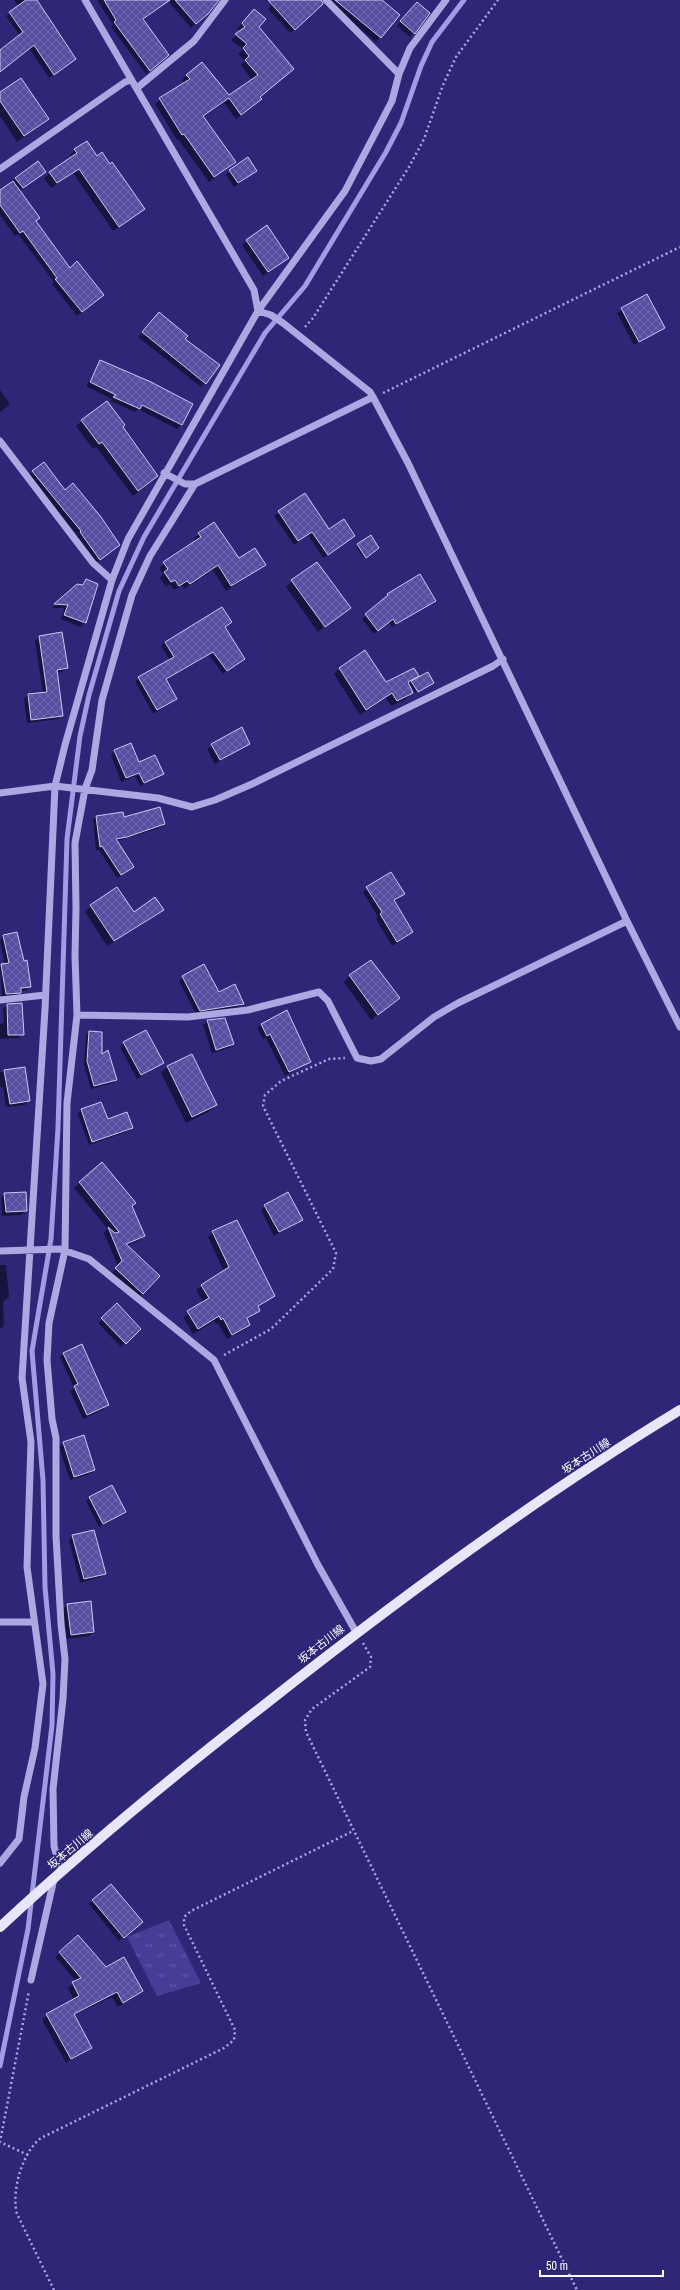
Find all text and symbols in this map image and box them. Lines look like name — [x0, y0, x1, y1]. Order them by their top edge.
street label: 坂本古川線 — [559, 1435, 613, 1477]
street label: 坂本古川線 — [295, 1622, 347, 1666]
street label: 坂本古川線 — [44, 1826, 96, 1872]
scale bar — [540, 2252, 663, 2278]
text: 50 m — [546, 2258, 568, 2274]

